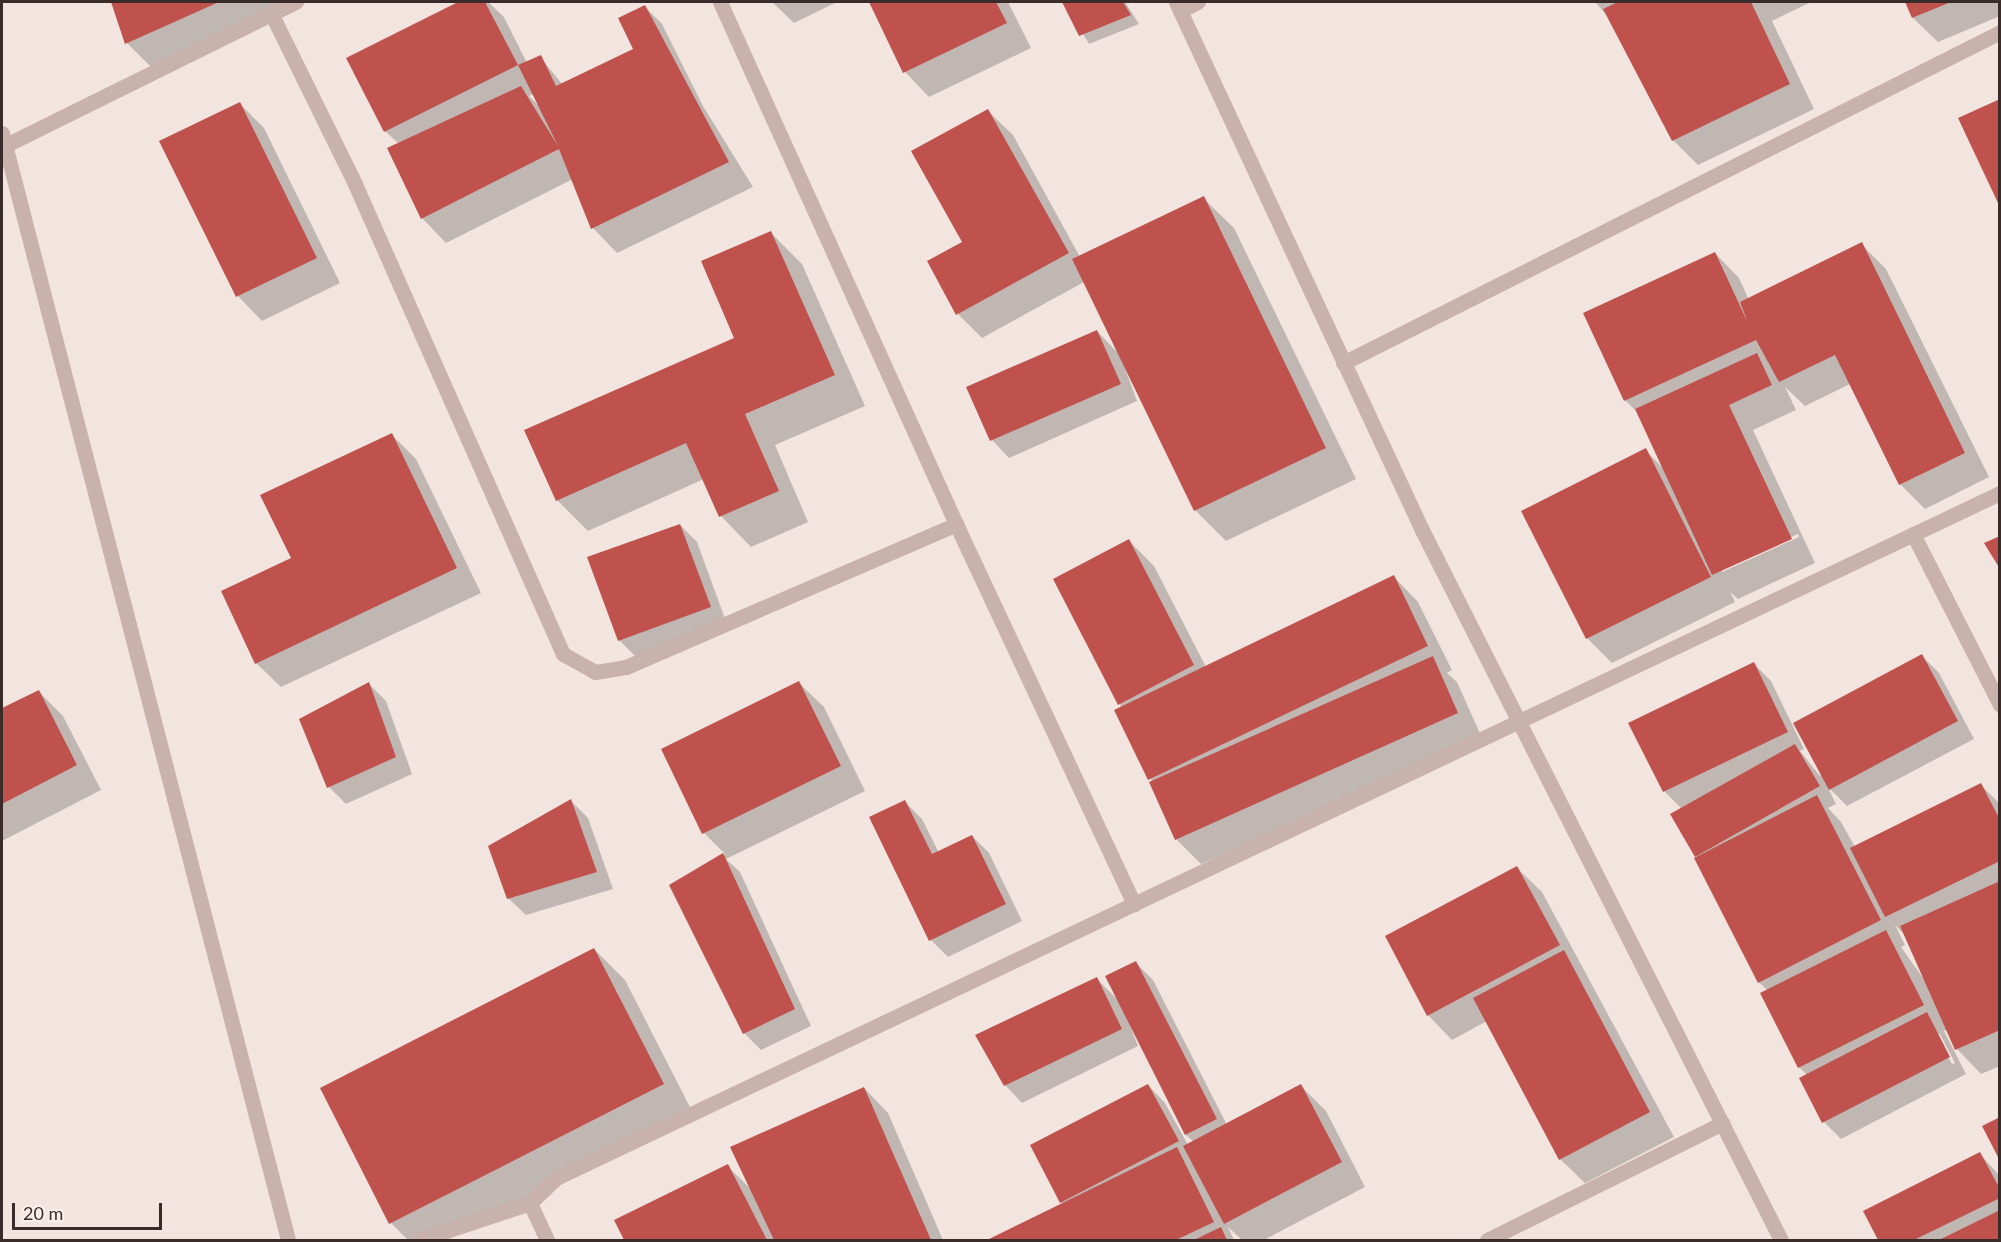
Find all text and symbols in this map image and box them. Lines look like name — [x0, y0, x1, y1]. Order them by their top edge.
scale bar — [15, 1191, 165, 1229]
text: 20 m — [23, 1202, 63, 1224]

